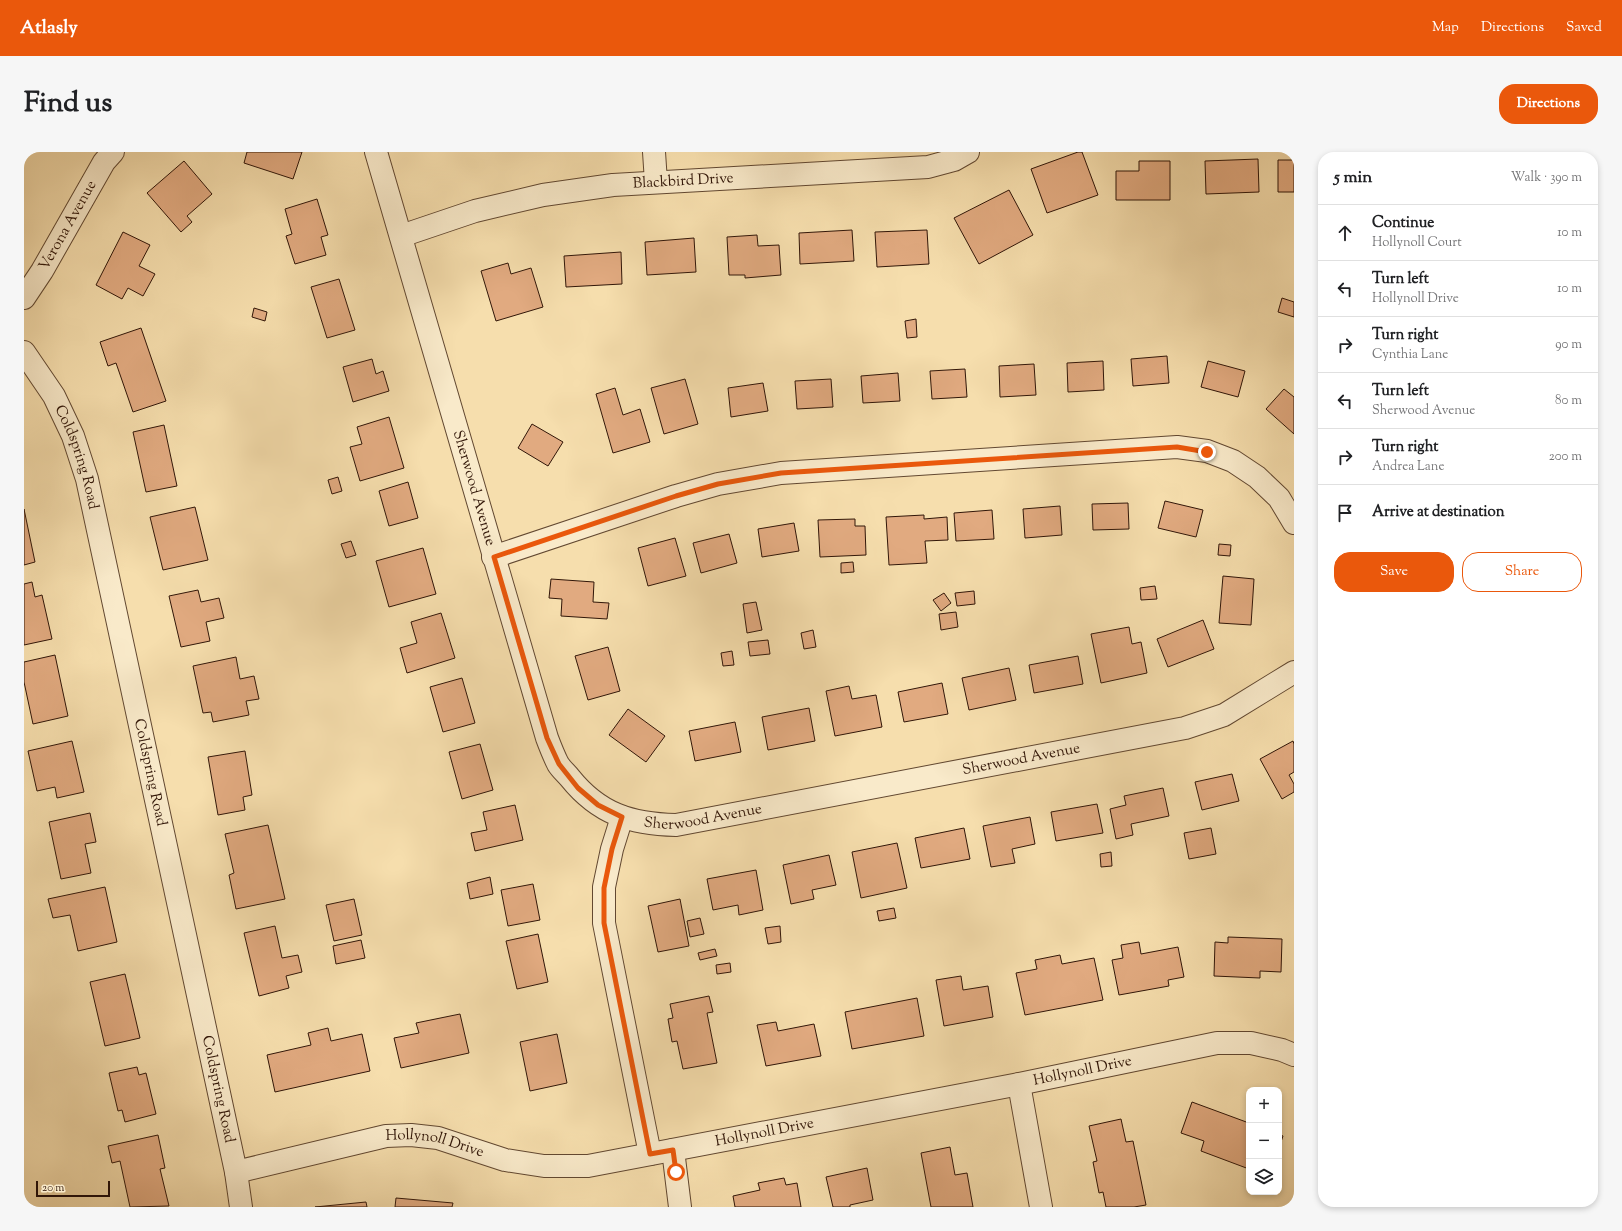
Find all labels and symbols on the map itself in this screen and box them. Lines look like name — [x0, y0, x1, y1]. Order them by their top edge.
street label: Blackbird Drive — [632, 168, 734, 194]
street label: Verona Avenue — [34, 176, 102, 274]
street label: Coldspring Road — [49, 401, 104, 512]
street label: Sherwood Avenue — [447, 428, 501, 548]
route end — [1198, 443, 1216, 461]
street label: Coldspring Road — [128, 717, 172, 829]
street label: Sherwood Avenue — [961, 738, 1082, 781]
street label: Sherwood Avenue — [642, 798, 764, 836]
street label: Coldspring Road — [196, 1034, 240, 1146]
street label: Hollynoll Drive — [1031, 1050, 1134, 1091]
street label: Hollynoll Drive — [713, 1113, 816, 1152]
street label: Hollynoll Drive — [385, 1124, 487, 1163]
route start — [667, 1163, 685, 1181]
scale bar — [36, 1179, 110, 1198]

